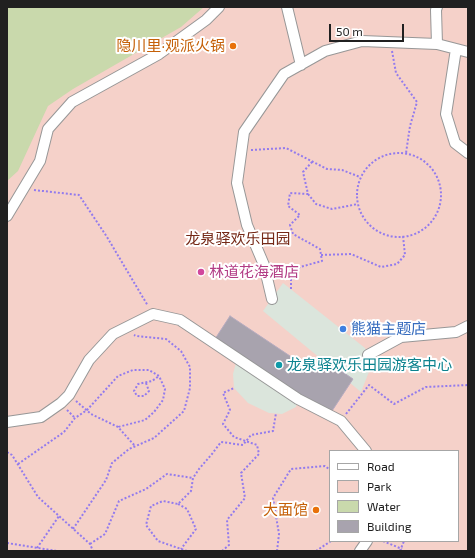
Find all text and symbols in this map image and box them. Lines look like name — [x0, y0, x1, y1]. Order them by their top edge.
scale bar — [331, 16, 406, 42]
text: 50 m — [336, 24, 363, 38]
place label: 隐川里·观派火锅 — [116, 37, 225, 55]
marker: 隐川里·观派火锅 — [228, 41, 238, 51]
park label: 龙泉驿欢乐田园 — [186, 230, 290, 248]
place label: 林道花海酒店 — [209, 263, 299, 281]
marker: 林道花海酒店 — [196, 267, 206, 277]
place label: 熊猫主题店 — [351, 320, 426, 338]
marker: 熊猫主题店 — [338, 324, 348, 334]
place label: 龙泉驿欢乐田园游客中心 — [287, 356, 452, 374]
marker: 龙泉驿欢乐田园游客中心 — [274, 360, 284, 370]
legend — [329, 450, 459, 542]
text: Road — [367, 459, 395, 473]
text: Park — [367, 479, 392, 493]
text: Water — [367, 499, 401, 513]
place label: 大面馆 — [263, 501, 308, 519]
marker: 大面馆 — [311, 505, 321, 515]
text: Building — [367, 519, 411, 533]

